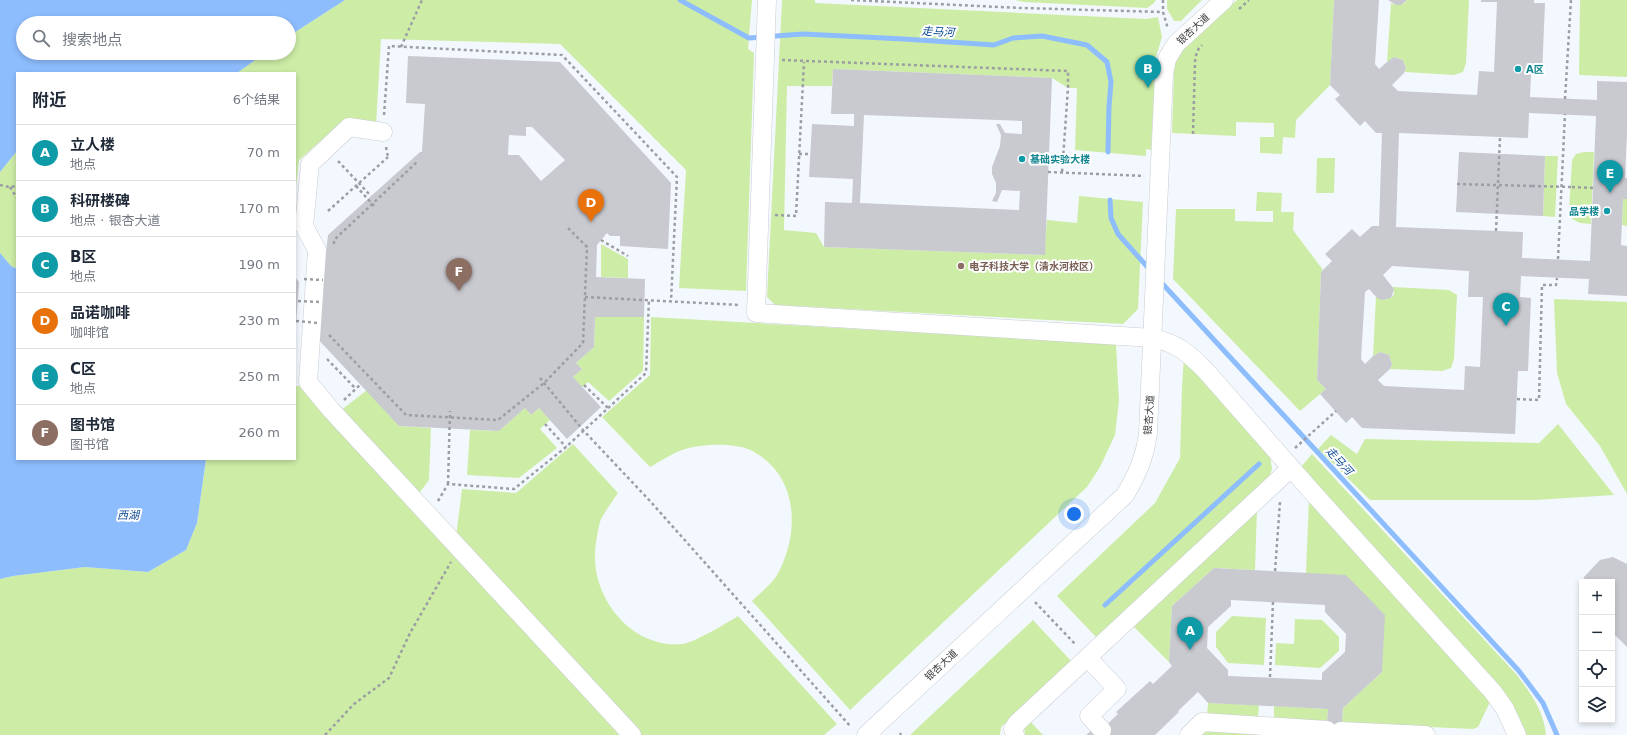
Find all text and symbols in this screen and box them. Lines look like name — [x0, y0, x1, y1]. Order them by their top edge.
street label: 银杏大道 — [1175, 11, 1211, 47]
search box — [16, 16, 296, 60]
water label: 走马河 — [921, 25, 957, 39]
icon: search — [30, 27, 52, 49]
text: 搜索地点 — [62, 31, 122, 49]
pin: B — [1135, 55, 1161, 88]
marker: A区 — [1513, 64, 1523, 74]
place label: A区 — [1526, 64, 1544, 75]
text: 附近 — [32, 90, 66, 110]
text: 6个结果 — [233, 92, 280, 107]
text: 立人楼 — [70, 136, 115, 154]
text: A — [40, 145, 50, 160]
text: 70 m — [247, 145, 280, 160]
marker: 基础实验大楼 — [1017, 154, 1027, 164]
place label: 基础实验大楼 — [1030, 154, 1090, 165]
text: 地点 — [70, 157, 96, 172]
pin: E — [1597, 160, 1623, 193]
pin: D — [578, 189, 604, 222]
text: 科研楼碑 — [70, 192, 130, 210]
text: B — [40, 201, 50, 216]
text: 170 m — [238, 201, 280, 216]
place label: 品学楼 — [1569, 206, 1599, 217]
marker: 品学楼 — [1602, 206, 1612, 216]
text: 地点 · 银杏大道 — [70, 213, 160, 228]
text: B区 — [70, 248, 96, 266]
text: C — [40, 257, 50, 272]
text: 190 m — [238, 257, 280, 272]
pin: F — [446, 258, 472, 291]
place label: 电子科技大学（清水河校区） — [969, 260, 1099, 272]
marker: 电子科技大学（清水河校区） — [956, 261, 966, 271]
text: 地点 — [70, 269, 96, 284]
pin: C — [1493, 293, 1519, 326]
text: 品诺咖啡 — [70, 304, 130, 322]
text: D — [40, 313, 50, 328]
text: 230 m — [238, 313, 280, 328]
text: 咖啡馆 — [70, 325, 109, 340]
text: C区 — [70, 360, 96, 378]
text: E — [41, 369, 49, 384]
text: 250 m — [238, 369, 280, 384]
text: 地点 — [70, 381, 96, 396]
street label: 银杏大道 — [1142, 395, 1156, 435]
text: 图书馆 — [70, 416, 115, 434]
text: F — [41, 425, 49, 440]
text: 260 m — [238, 425, 280, 440]
text: 图书馆 — [70, 437, 109, 452]
water label: 走马河 — [1323, 444, 1356, 479]
your location — [1064, 504, 1084, 524]
water label: 西湖 — [117, 509, 141, 522]
map controls — [1579, 579, 1615, 723]
button: + — [1579, 579, 1615, 615]
button: − — [1579, 615, 1615, 651]
pin: A — [1177, 617, 1203, 650]
street label: 银杏大道 — [923, 647, 959, 683]
button: locate — [1579, 651, 1615, 687]
button: layers — [1579, 687, 1615, 723]

